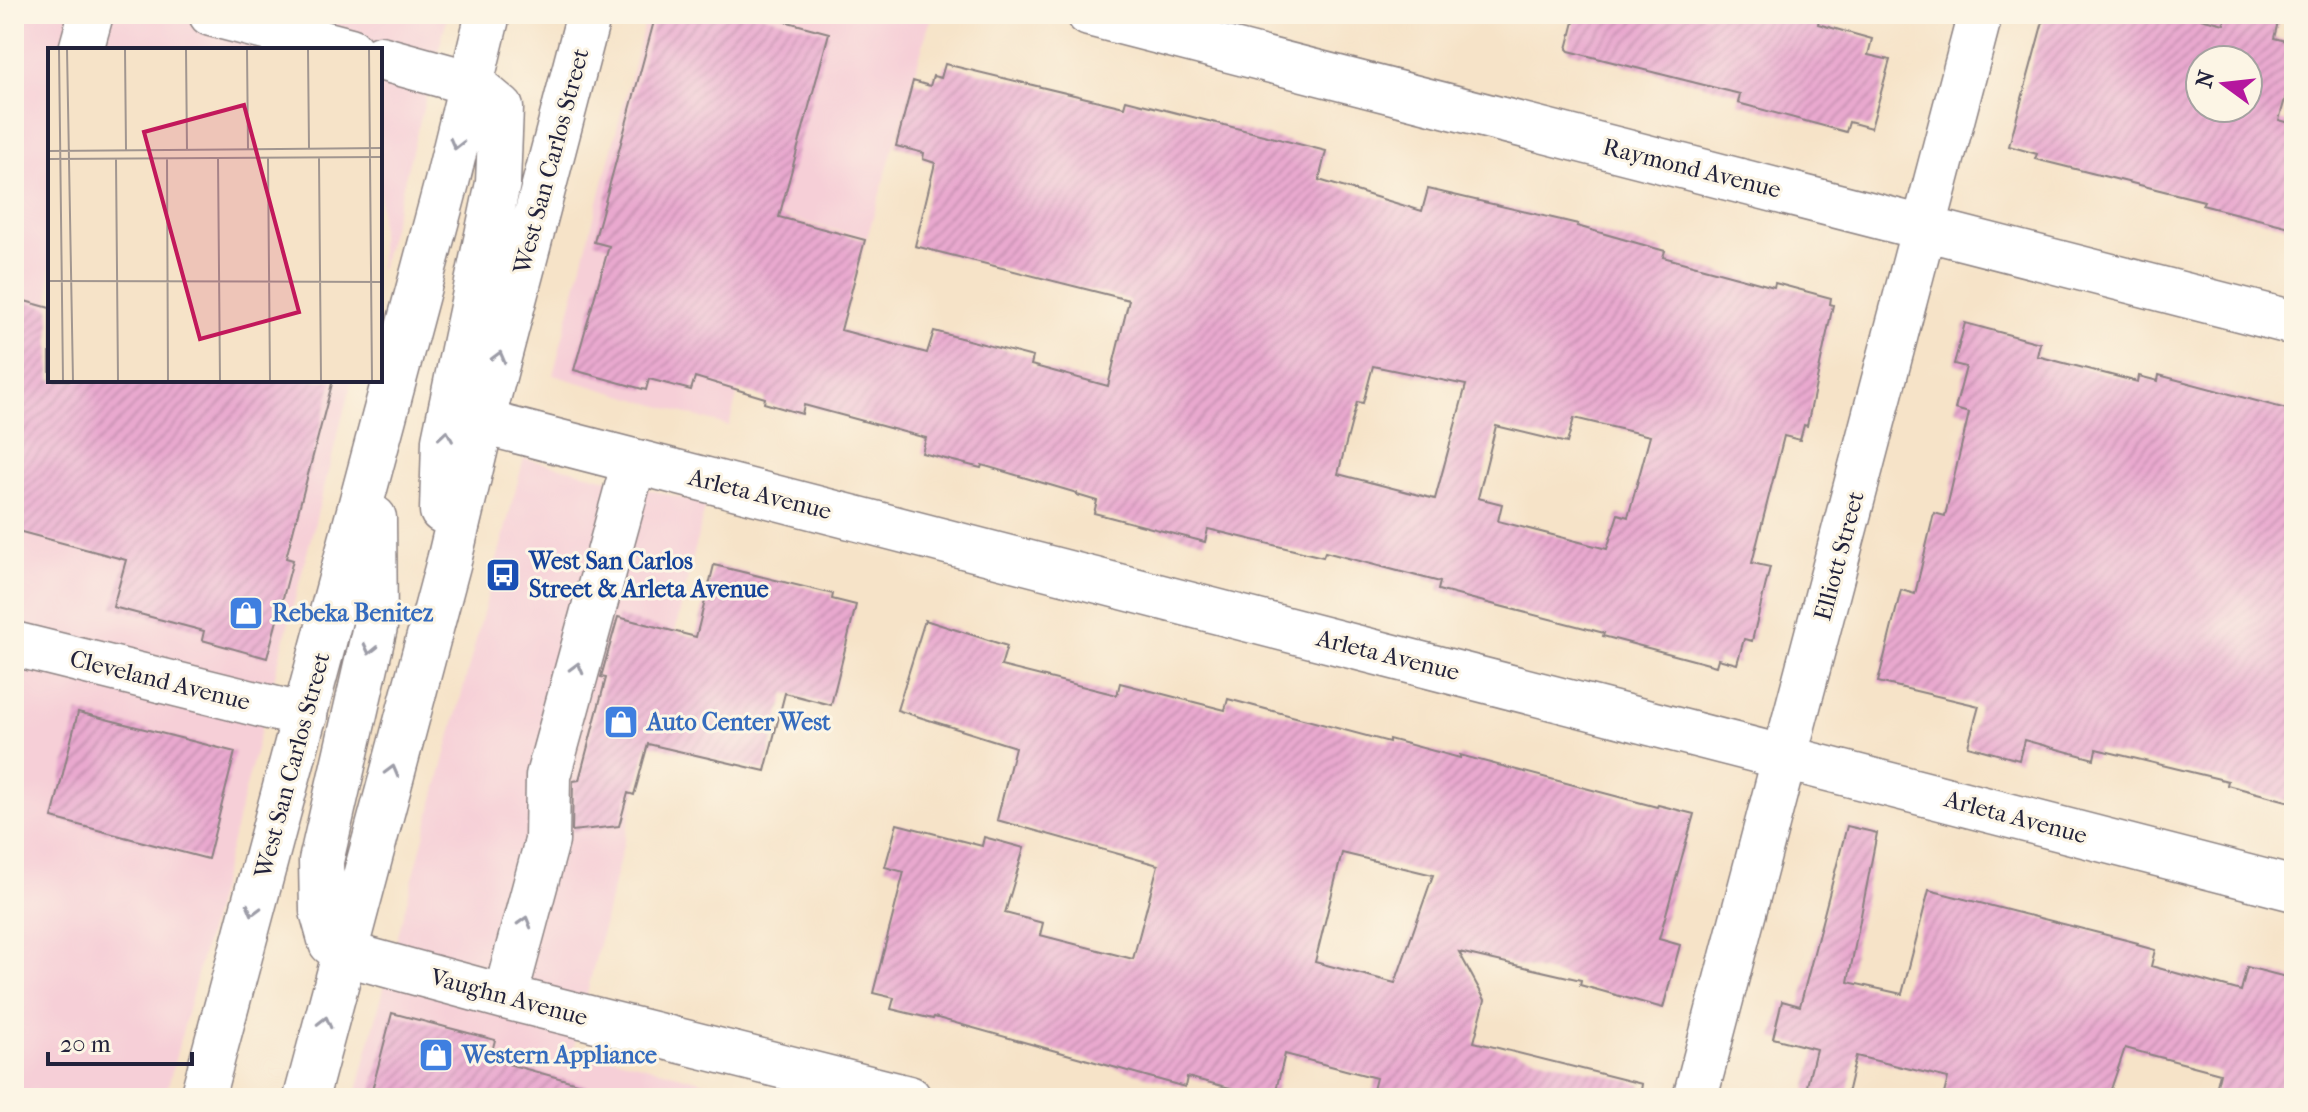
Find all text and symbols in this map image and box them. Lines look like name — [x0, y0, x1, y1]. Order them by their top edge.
north arrow — [2184, 44, 2264, 124]
street label: West San Carlos Street — [507, 45, 595, 278]
inset map — [48, 48, 382, 382]
text: N — [2191, 67, 2220, 91]
street label: Raymond Avenue — [1600, 132, 1784, 204]
one-way arrow — [448, 137, 465, 150]
one-way arrow — [490, 350, 506, 364]
one-way arrow — [437, 429, 454, 443]
street label: Arleta Avenue — [685, 462, 834, 525]
street label: Elliott Street — [1808, 488, 1870, 624]
place label: West San Carlos Street & Arleta Avenue — [528, 547, 769, 603]
bus stop icon: West San Carlos Street & Arleta Avenue — [484, 556, 522, 594]
shop icon: Rebeka Benitez — [227, 594, 265, 632]
place label: Rebeka Benitez — [272, 599, 434, 627]
street label: Arleta Avenue — [1313, 623, 1462, 686]
one-way arrow — [362, 641, 379, 655]
street label: Cleveland Avenue — [67, 644, 253, 716]
street label: West San Carlos Street — [248, 649, 336, 882]
one-way arrow — [567, 662, 584, 676]
shop icon: Auto Center West — [602, 703, 640, 741]
place label: Auto Center West — [645, 708, 831, 736]
one-way arrow — [383, 765, 399, 779]
street label: Arleta Avenue — [1941, 784, 2090, 849]
one-way arrow — [246, 902, 263, 916]
one-way arrow — [515, 915, 532, 929]
street label: Vaughn Avenue — [426, 962, 591, 1031]
scale bar — [48, 1016, 192, 1066]
one-way arrow — [316, 1016, 333, 1030]
text: 20 m — [60, 1030, 111, 1058]
shop icon: Western Appliance — [417, 1036, 455, 1074]
place label: Western Appliance — [461, 1041, 657, 1069]

